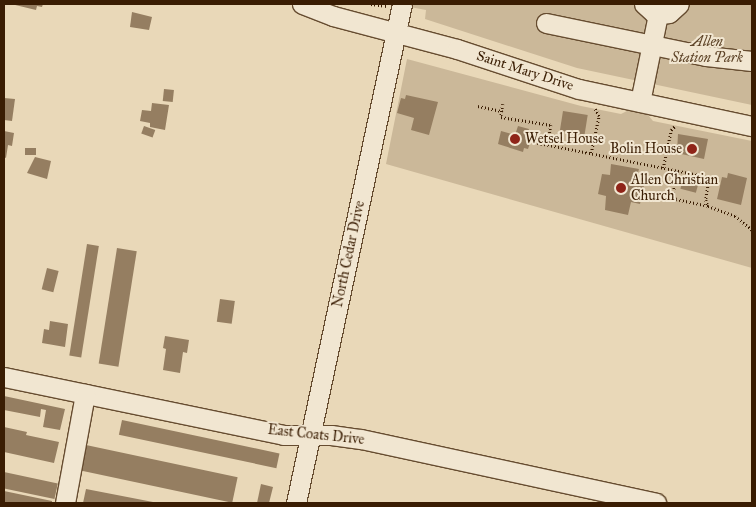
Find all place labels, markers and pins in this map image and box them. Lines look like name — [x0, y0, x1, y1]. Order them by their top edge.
place label: Wetsel House — [525, 131, 604, 147]
marker: Wetsel House — [509, 133, 521, 145]
place label: Bolin House — [610, 141, 682, 157]
marker: Bolin House — [686, 143, 698, 155]
place label: Allen Christian Church — [631, 172, 718, 204]
marker: Allen Christian Church — [615, 182, 627, 194]

